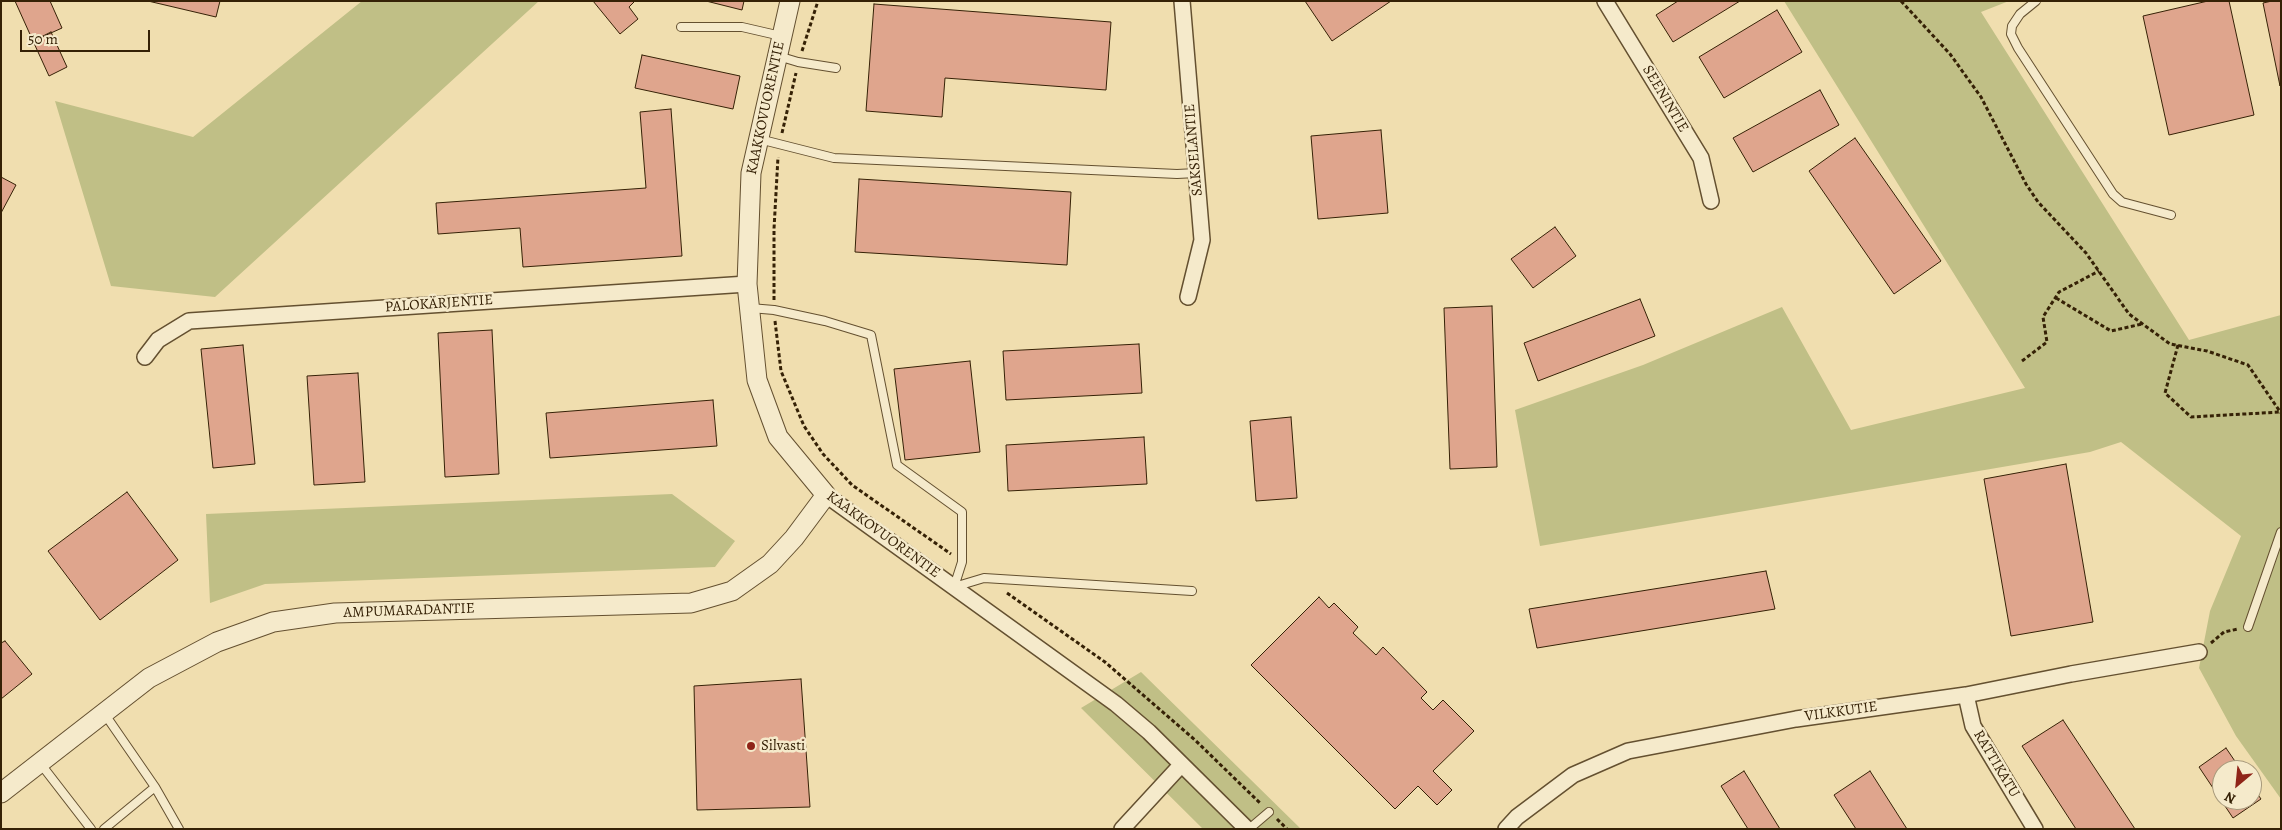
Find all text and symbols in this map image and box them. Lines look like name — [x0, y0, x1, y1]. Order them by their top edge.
scale bar — [22, 20, 152, 52]
text: 50 m — [28, 29, 58, 49]
street label: KAAKKOVUORENTIE — [743, 40, 789, 176]
street label: SEENINTIE — [1638, 62, 1692, 136]
street label: SAKSELANTIE — [1181, 103, 1207, 197]
street label: PALOKÄRJENTIE — [384, 291, 494, 317]
street label: KAAKKOVUORENTIE — [823, 488, 943, 582]
street label: AMPUMARADANTIE — [343, 600, 475, 622]
street label: VILKKUTIE — [1803, 698, 1879, 726]
street label: RATTIKATU — [1969, 727, 2023, 801]
place label: Silvasti — [761, 737, 805, 755]
marker: Silvasti — [745, 740, 757, 752]
north arrow — [2212, 760, 2262, 810]
text: N — [2221, 787, 2239, 809]

